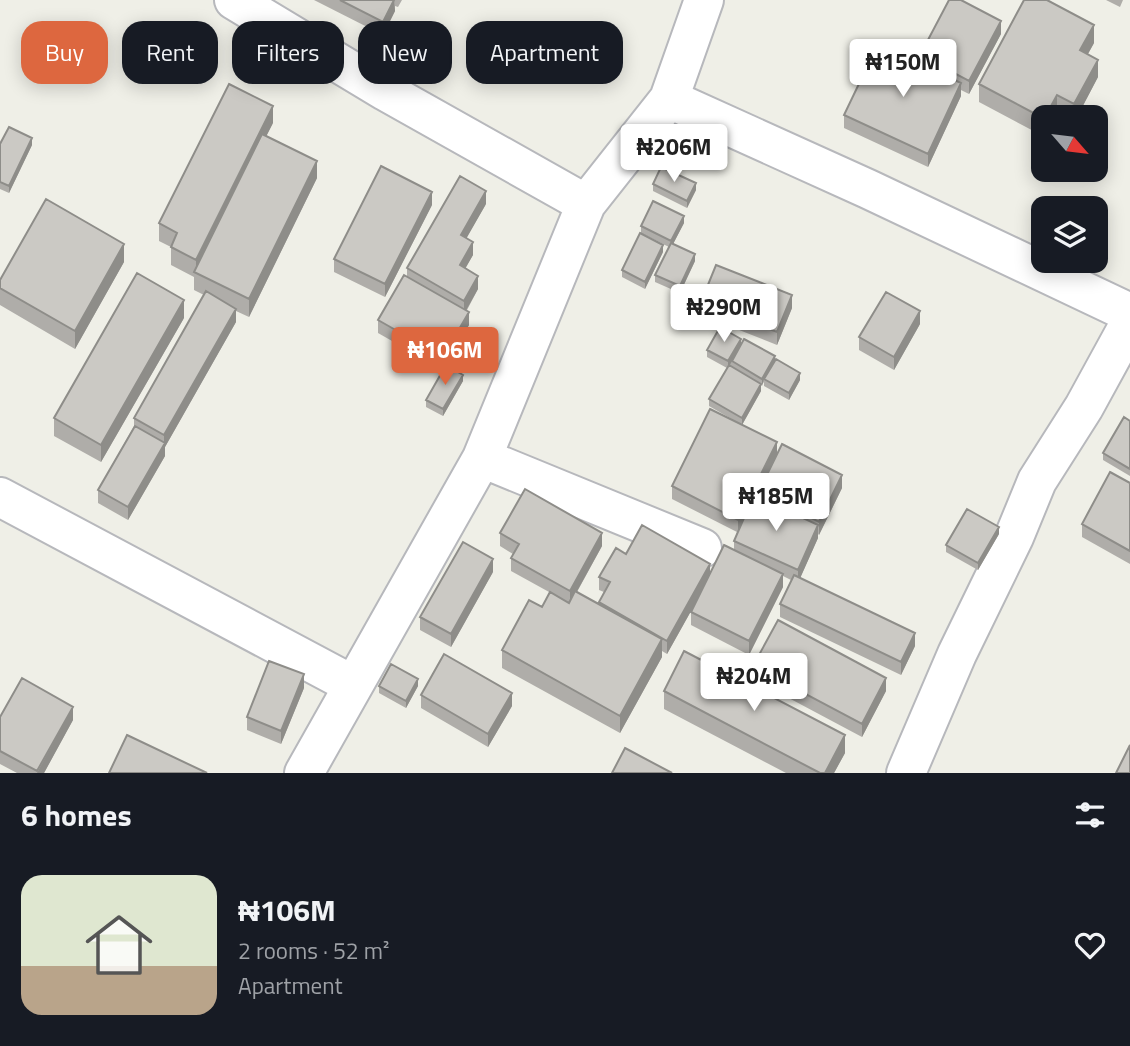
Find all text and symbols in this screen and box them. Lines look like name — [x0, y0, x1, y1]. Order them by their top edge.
chip: Buy — [21, 21, 108, 84]
chip: Rent — [122, 21, 218, 84]
chip: Filters — [232, 21, 344, 84]
chip: New — [358, 21, 452, 84]
chip: Apartment — [466, 21, 623, 84]
pin: ₦150M — [854, 40, 952, 99]
text: ₦150M — [866, 44, 940, 79]
north arrow — [1031, 105, 1108, 182]
map controls — [1031, 105, 1108, 273]
pin: ₦206M — [625, 124, 723, 184]
text: ₦206M — [637, 129, 711, 164]
button: layers — [1031, 196, 1108, 273]
pin: ₦290M — [675, 284, 773, 344]
text: ₦290M — [687, 289, 761, 324]
pin: ₦106M — [396, 328, 494, 387]
text: ₦106M — [408, 332, 482, 367]
pin: ₦185M — [727, 474, 825, 533]
text: ₦185M — [739, 478, 813, 513]
pin: ₦204M — [705, 654, 803, 713]
text: ₦204M — [717, 658, 791, 693]
text: 6 homes — [21, 792, 132, 838]
icon: filters — [1071, 796, 1109, 834]
text: ₦106M — [238, 887, 336, 933]
icon: home — [77, 903, 161, 987]
icon: heart — [1071, 926, 1109, 964]
text: 2 rooms · 52 m² — [238, 933, 389, 968]
text: Apartment — [238, 968, 343, 1003]

